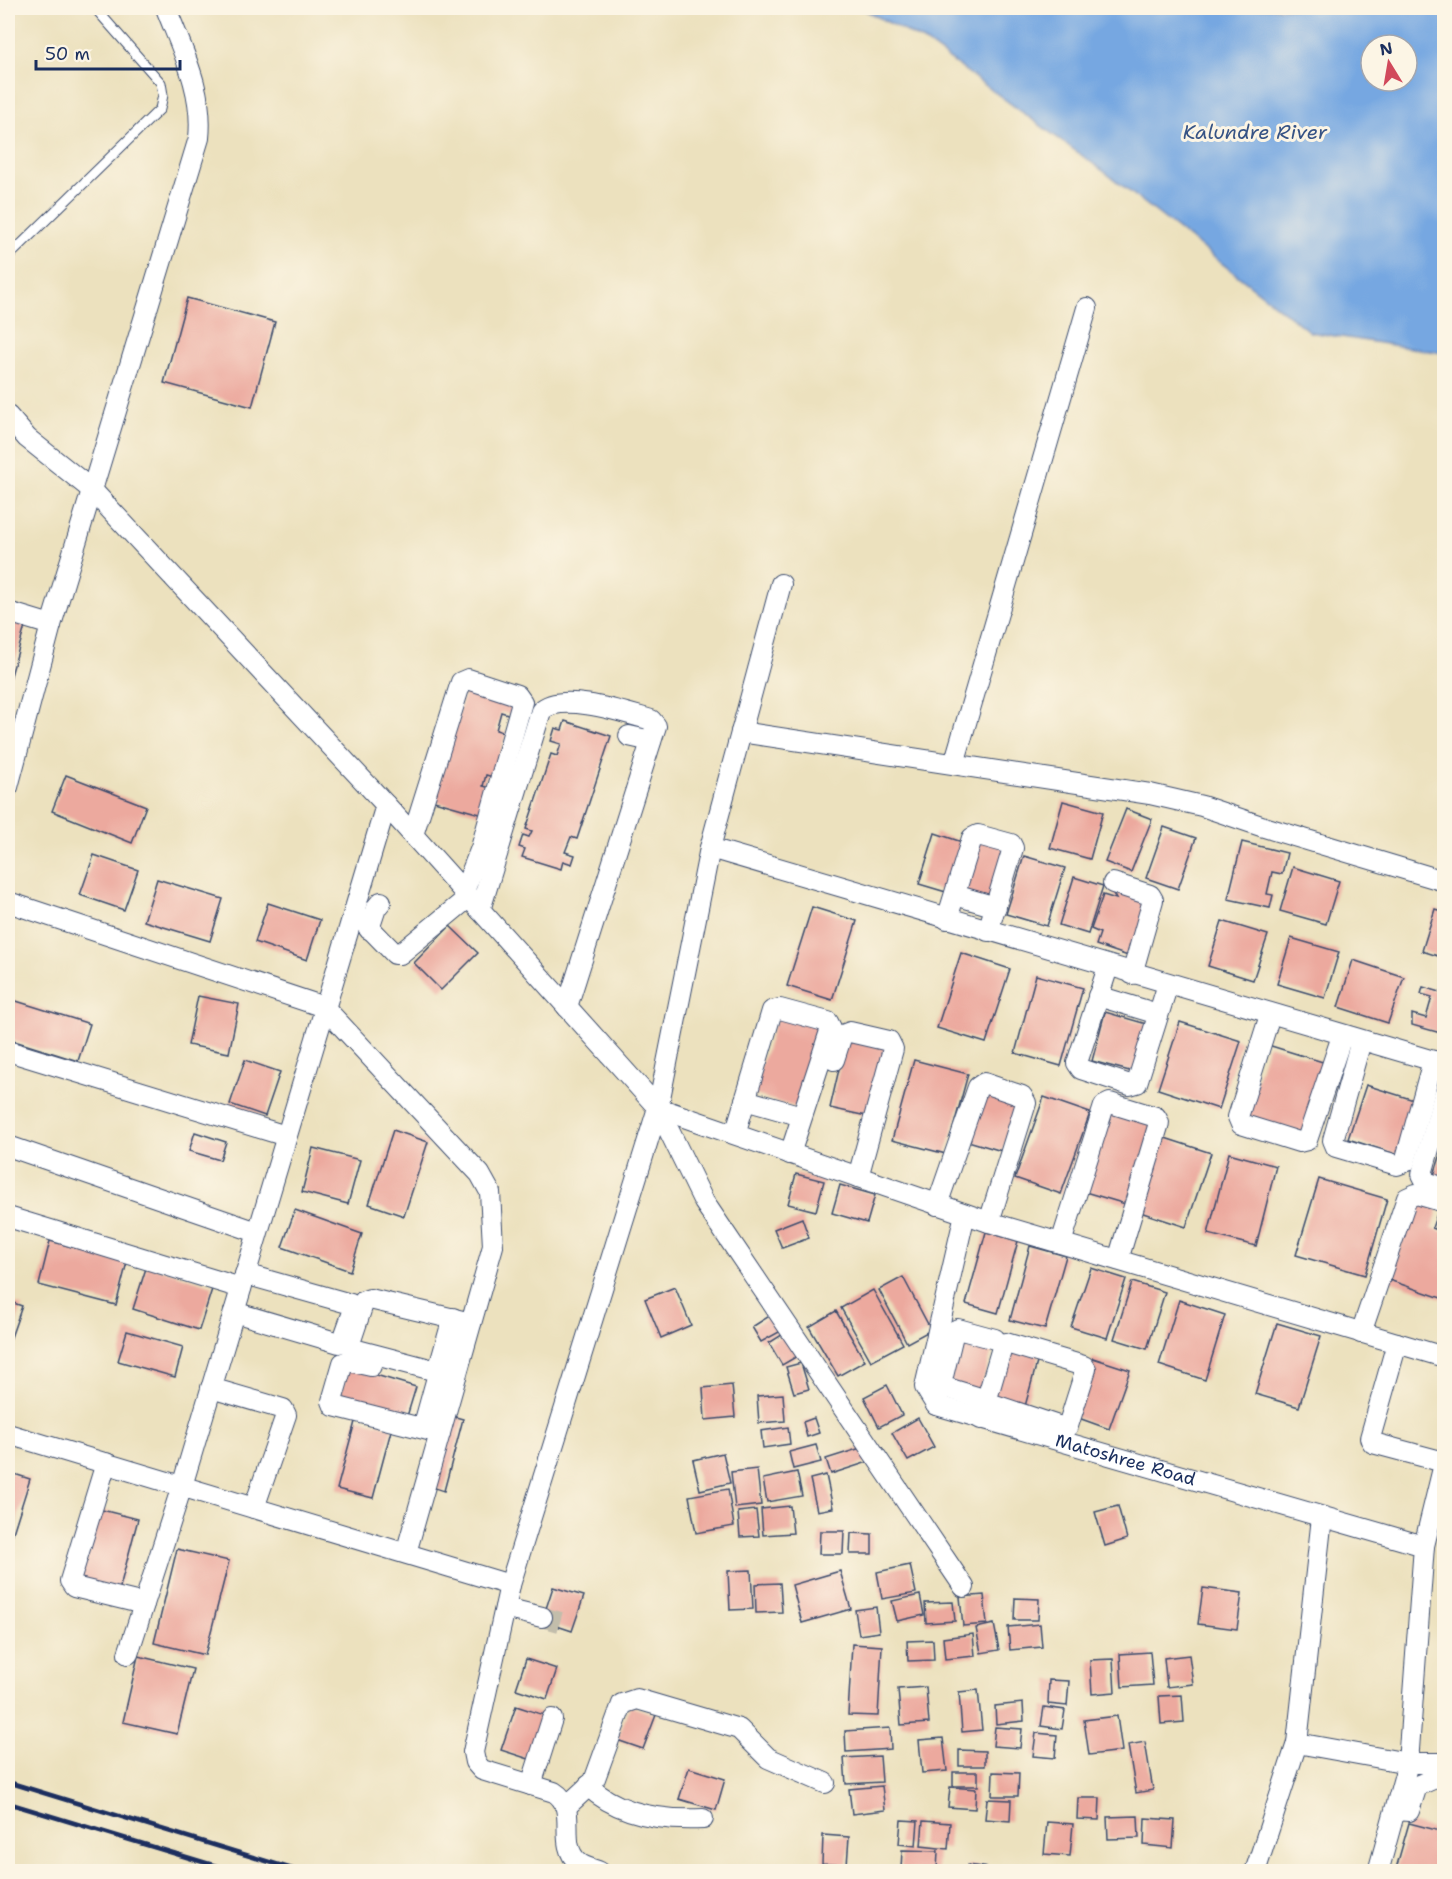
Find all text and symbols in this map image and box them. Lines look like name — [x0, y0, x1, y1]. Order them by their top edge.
scale bar — [36, 33, 180, 71]
north arrow — [1359, 33, 1419, 93]
text: N — [1378, 37, 1394, 60]
text: 50 m — [45, 42, 90, 66]
water label: Kalundre River — [1183, 119, 1328, 145]
street label: Matoshree Road — [1053, 1428, 1199, 1491]

